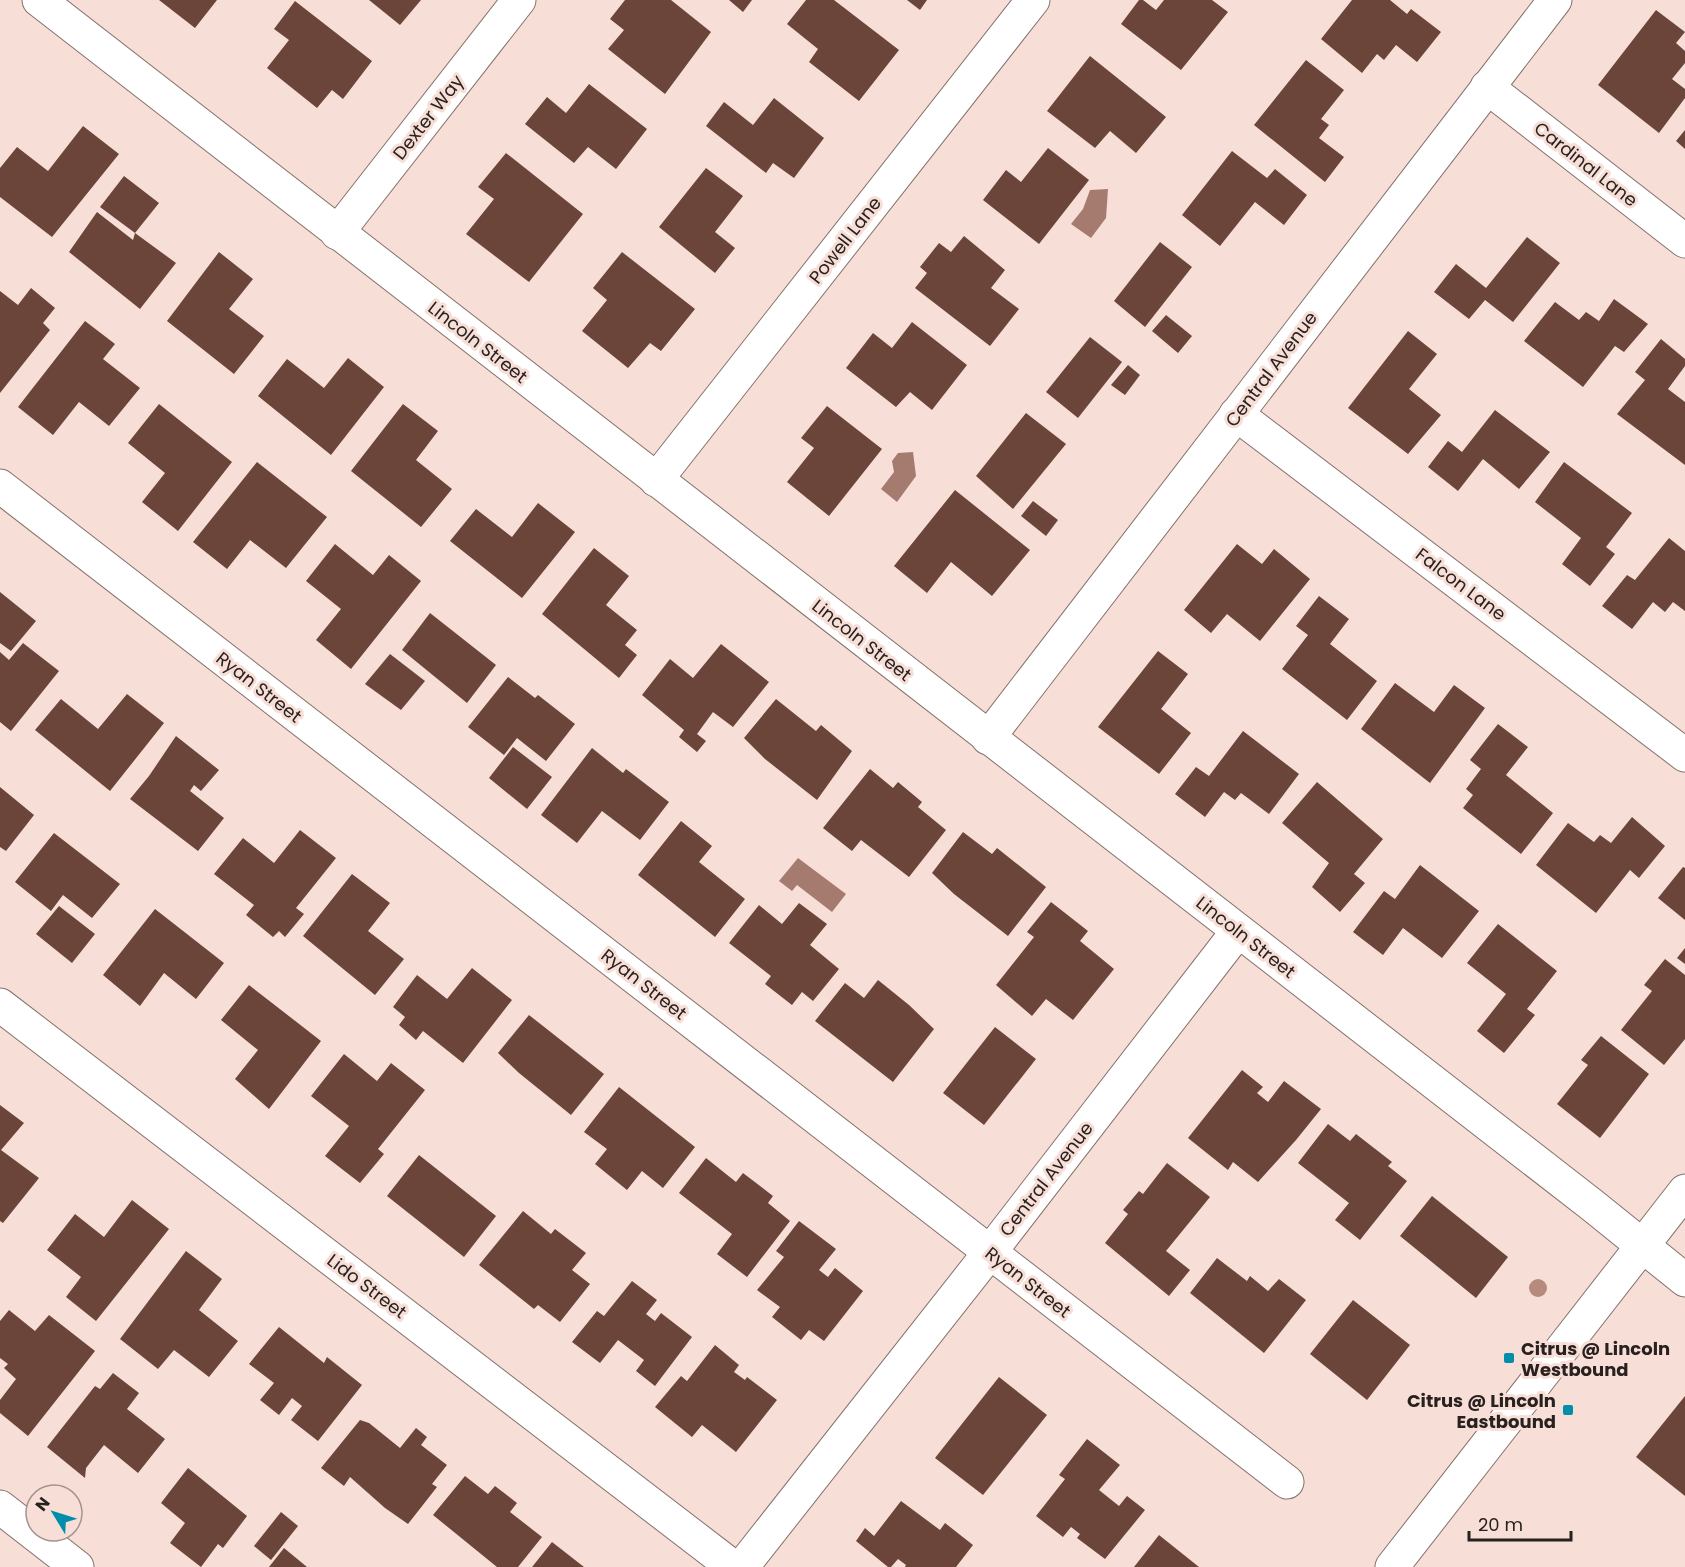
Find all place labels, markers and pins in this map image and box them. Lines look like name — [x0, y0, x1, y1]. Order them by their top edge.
place label: Citrus @ Lincoln Westbound — [1521, 1336, 1670, 1382]
marker: Citrus @ Lincoln Westbound — [1502, 1351, 1516, 1365]
place label: Citrus @ Lincoln Eastbound — [1407, 1388, 1556, 1434]
marker: Citrus @ Lincoln Eastbound — [1561, 1403, 1575, 1417]

